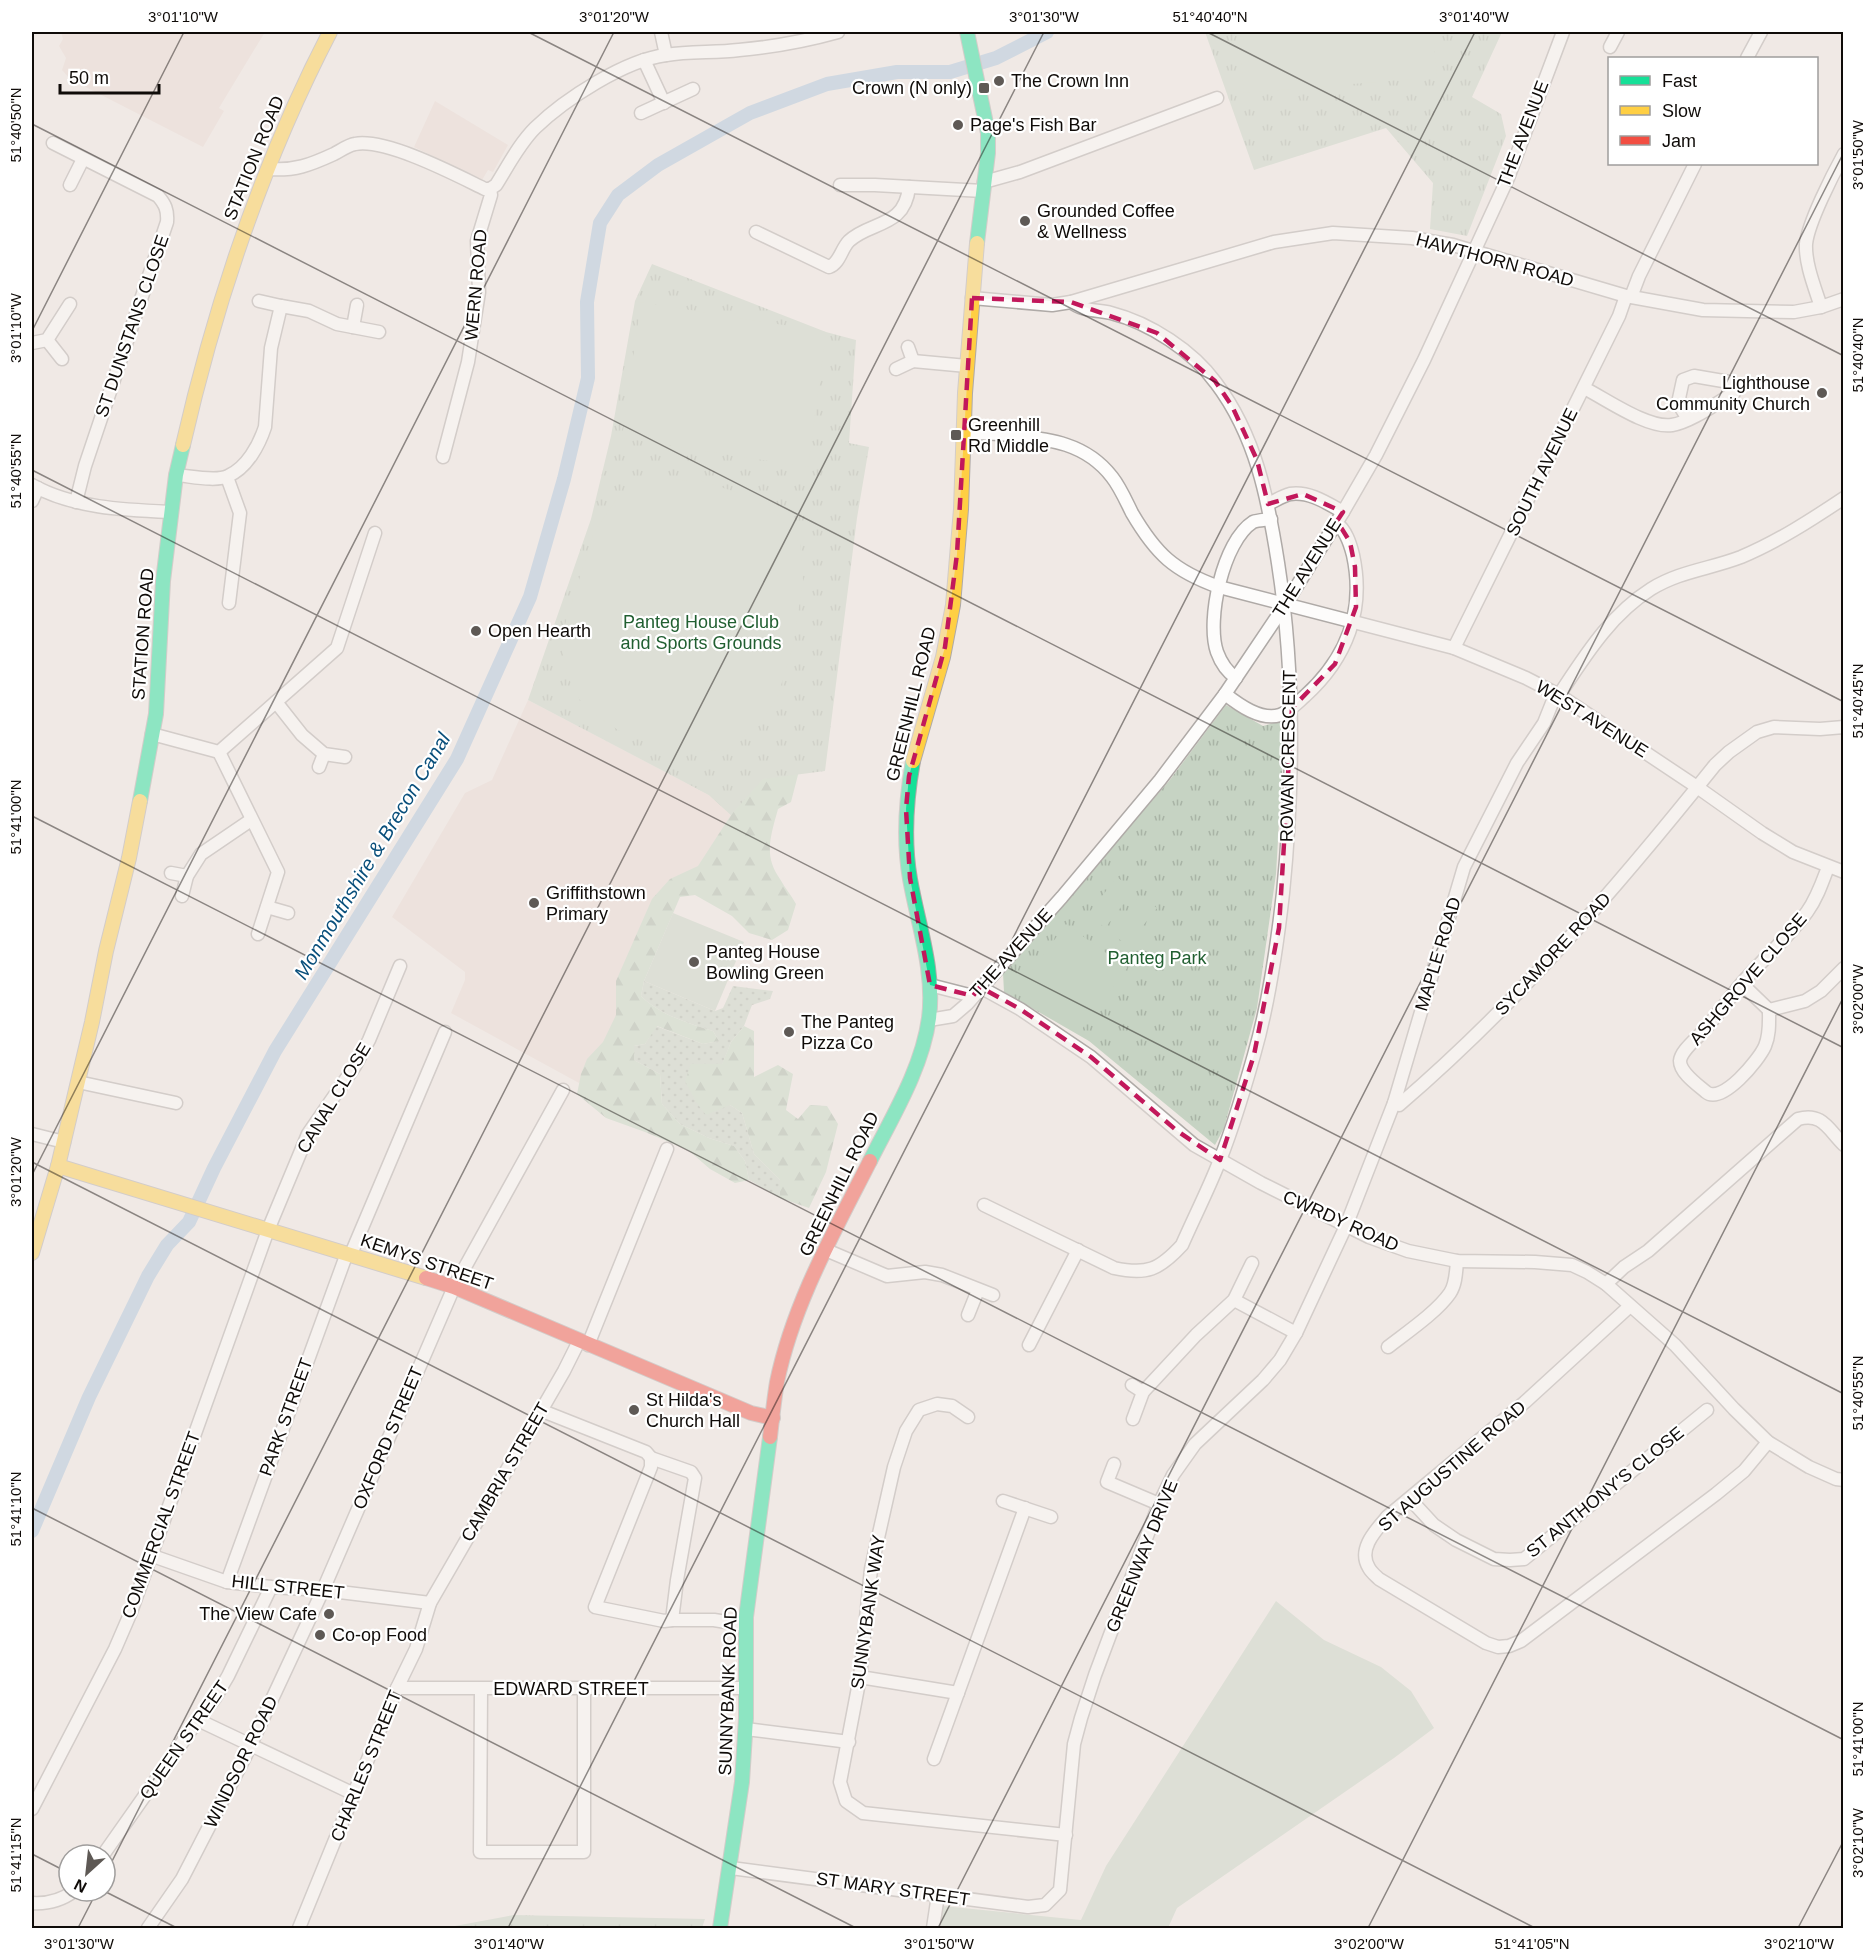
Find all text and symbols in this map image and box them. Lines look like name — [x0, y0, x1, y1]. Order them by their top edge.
text: 3°01'10"W — [148, 8, 219, 25]
text: 3°01'20"W — [579, 8, 650, 25]
text: 3°01'30"W — [1009, 8, 1080, 25]
text: 51°40'40"N — [1172, 8, 1248, 25]
text: 3°01'40"W — [1439, 8, 1510, 25]
scale bar — [60, 57, 159, 95]
legend — [1608, 57, 1818, 165]
text: 50 m — [69, 68, 109, 88]
place label: The Crown Inn — [1011, 71, 1129, 91]
text: Fast — [1662, 71, 1697, 91]
marker: The Crown Inn — [992, 74, 1006, 88]
place label: Crown (N only) — [852, 78, 972, 98]
street label: THE AVENUE — [1493, 78, 1553, 190]
marker: Crown (N only) — [977, 81, 991, 95]
text: 51°40'50"N — [7, 87, 24, 163]
street label: STATION ROAD — [220, 93, 288, 223]
text: Slow — [1662, 101, 1702, 121]
place label: Page's Fish Bar — [970, 115, 1097, 135]
marker: Page's Fish Bar — [951, 118, 965, 132]
text: 3°01'50"W — [1849, 119, 1866, 190]
text: Jam — [1662, 131, 1696, 151]
place label: Grounded Coffee & Wellness — [1037, 201, 1175, 242]
marker: Grounded Coffee & Wellness — [1018, 214, 1032, 228]
street label: WERN ROAD — [461, 228, 491, 342]
street label: HAWTHORN ROAD — [1414, 229, 1576, 291]
street label: ST DUNSTANS CLOSE — [91, 232, 173, 420]
text: 3°01'10"W — [7, 292, 24, 363]
text: 51°40'40"N — [1849, 317, 1866, 393]
place label: Lighthouse Community Church — [1656, 373, 1810, 414]
marker: Lighthouse Community Church — [1815, 386, 1829, 400]
street label: SOUTH AVENUE — [1502, 405, 1582, 539]
place label: Greenhill Rd Middle — [968, 415, 1049, 456]
marker: Greenhill Rd Middle — [949, 428, 963, 442]
text: 51°40'55"N — [7, 433, 24, 509]
street label: THE AVENUE — [1269, 515, 1345, 621]
street label: STATION ROAD — [128, 567, 158, 701]
park label: Panteg House Club and Sports Grounds — [620, 612, 782, 653]
place label: Open Hearth — [488, 621, 591, 641]
marker: Open Hearth — [469, 624, 483, 638]
street label: GREENHILL ROAD — [882, 625, 940, 783]
text: 51°40'45"N — [1849, 663, 1866, 739]
street label: ROWAN CRESCENT — [1276, 670, 1300, 842]
street label: WEST AVENUE — [1532, 677, 1652, 761]
water label: Monmouthshire & Brecon Canal — [290, 728, 455, 983]
text: 51°41'00"N — [7, 779, 24, 855]
place label: Griffithstown Primary — [546, 883, 646, 924]
street label: SYCAMORE ROAD — [1491, 889, 1615, 1019]
street label: MAPLE ROAD — [1411, 895, 1465, 1013]
marker: Griffithstown Primary — [527, 896, 541, 910]
street label: THE AVENUE — [966, 904, 1056, 1002]
street label: ASHGROVE CLOSE — [1685, 909, 1811, 1049]
place label: Panteg House Bowling Green — [706, 942, 824, 983]
park label: Panteg Park — [1107, 948, 1208, 968]
marker: Panteg House Bowling Green — [687, 955, 701, 969]
text: 3°02'00"W — [1849, 963, 1866, 1034]
place label: The Panteg Pizza Co — [801, 1012, 894, 1053]
marker: The Panteg Pizza Co — [782, 1025, 796, 1039]
street label: CANAL CLOSE — [293, 1039, 375, 1157]
street label: GREENHILL ROAD — [795, 1108, 883, 1260]
text: 3°01'20"W — [7, 1136, 24, 1207]
street label: CWRDY ROAD — [1280, 1187, 1402, 1255]
street label: KEMYS STREET — [358, 1230, 496, 1294]
street label: PARK STREET — [255, 1355, 317, 1479]
text: 51°40'55"N — [1849, 1355, 1866, 1431]
street label: OXFORD STREET — [349, 1364, 427, 1512]
place label: St Hilda's Church Hall — [646, 1390, 740, 1431]
street label: ST AUGUSTINE ROAD — [1374, 1397, 1530, 1535]
street label: CAMBRIA STREET — [457, 1399, 553, 1545]
marker: St Hilda's Church Hall — [627, 1403, 641, 1417]
street label: ST ANTHONY'S CLOSE — [1522, 1423, 1688, 1561]
street label: COMMERCIAL STREET — [118, 1429, 204, 1621]
text: 51°41'10"N — [7, 1471, 24, 1547]
street label: GREENWAY DRIVE — [1102, 1477, 1182, 1635]
street label: SUNNYBANK WAY — [847, 1533, 889, 1691]
street label: HILL STREET — [231, 1571, 345, 1603]
place label: The View Cafe — [199, 1604, 317, 1624]
street label: SUNNYBANK ROAD — [715, 1606, 741, 1776]
marker: The View Cafe — [322, 1607, 336, 1621]
place label: Co-op Food — [332, 1625, 427, 1645]
marker: Co-op Food — [313, 1628, 327, 1642]
street label: QUEEN STREET — [136, 1677, 232, 1803]
street label: EDWARD STREET — [493, 1679, 649, 1699]
street label: CHARLES STREET — [327, 1688, 405, 1844]
street label: WINDSOR ROAD — [200, 1693, 282, 1831]
text: 51°41'00"N — [1849, 1701, 1866, 1777]
text: 3°02'10"W — [1849, 1807, 1866, 1878]
text: 51°41'15"N — [7, 1817, 24, 1893]
north arrow — [57, 1843, 117, 1903]
street label: ST MARY STREET — [815, 1868, 971, 1910]
text: N — [71, 1876, 89, 1896]
text: 3°01'30"W — [44, 1935, 115, 1952]
text: 3°01'40"W — [474, 1935, 545, 1952]
text: 3°01'50"W — [904, 1935, 975, 1952]
text: 3°02'00"W — [1334, 1935, 1405, 1952]
text: 51°41'05"N — [1494, 1935, 1570, 1952]
text: 3°02'10"W — [1764, 1935, 1835, 1952]

